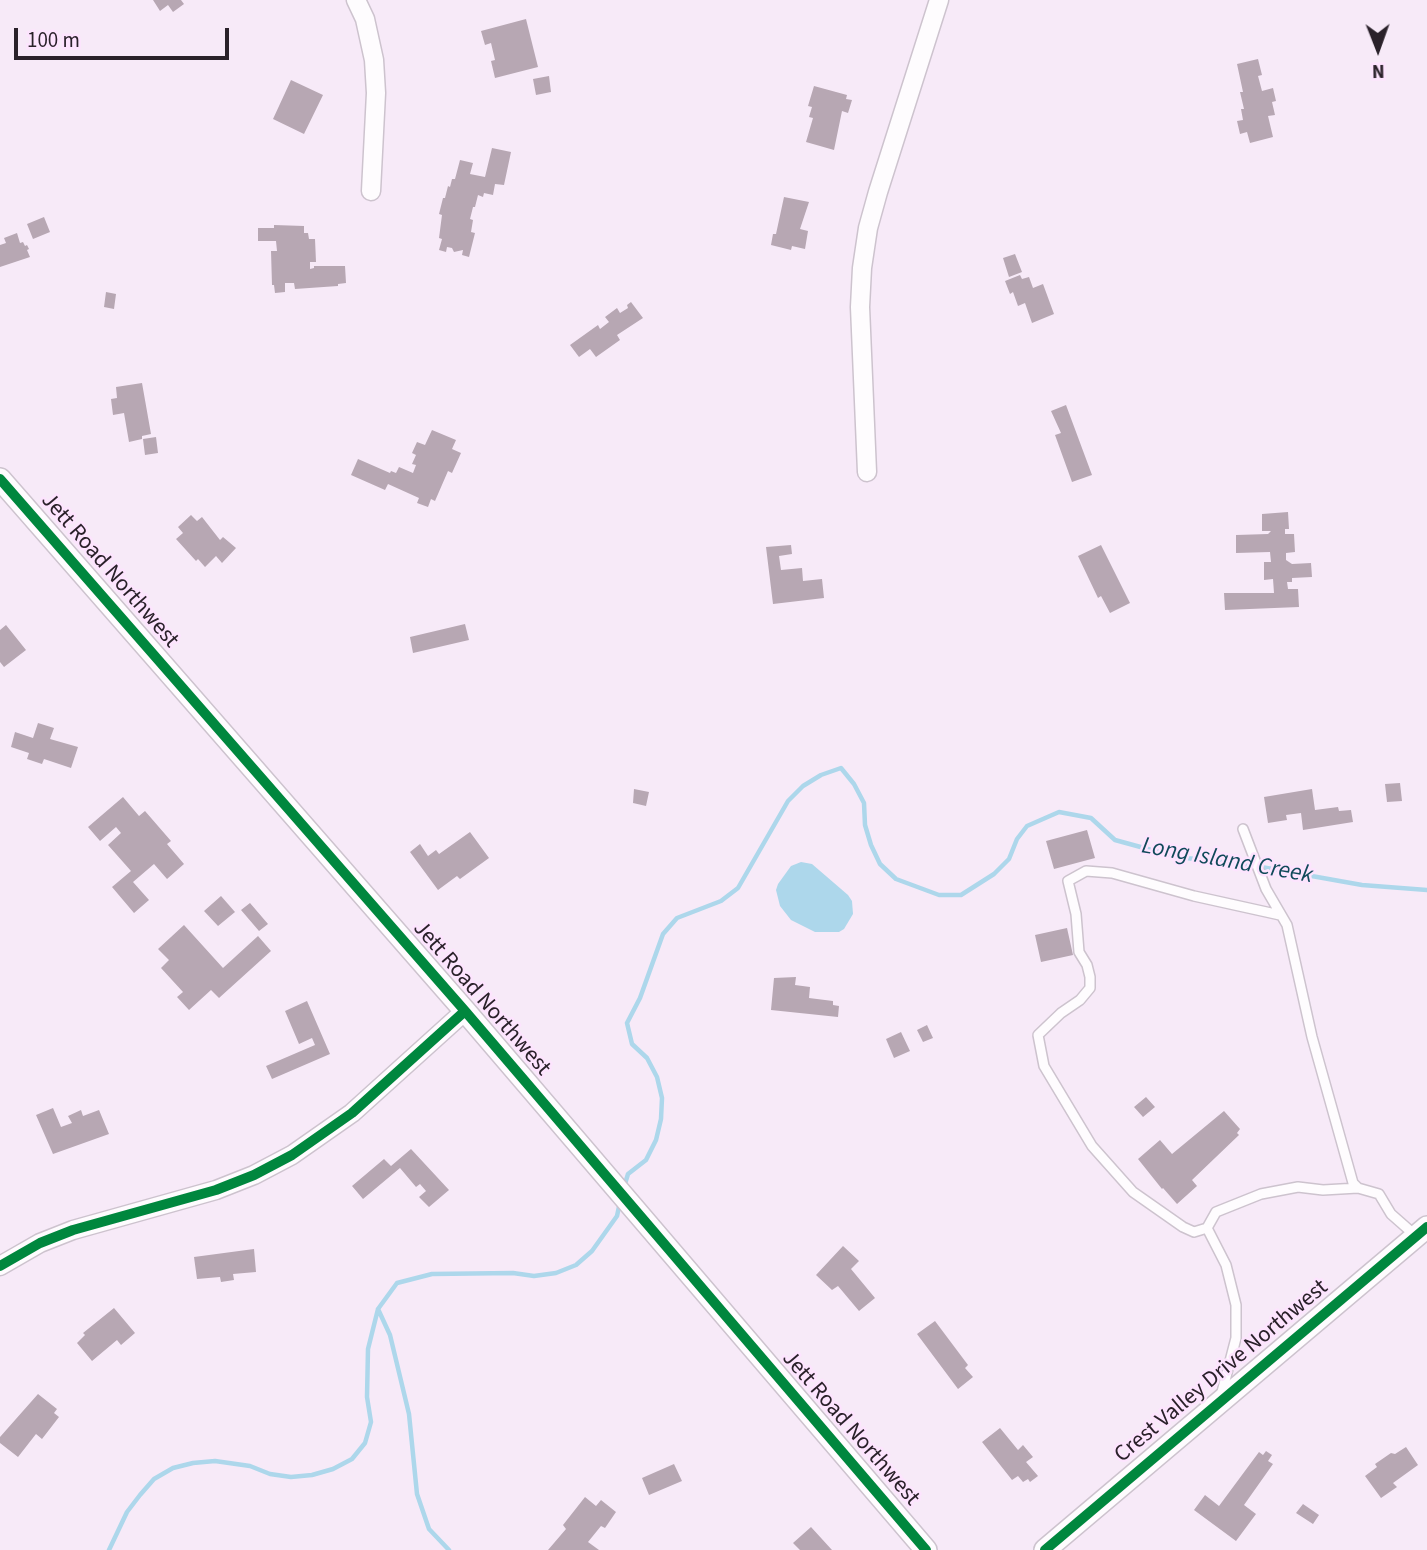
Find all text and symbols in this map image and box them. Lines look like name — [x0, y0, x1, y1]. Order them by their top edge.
scale bar — [18, 14, 233, 58]
north arrow — [1343, 14, 1413, 84]
text: 100 m — [27, 25, 80, 55]
text: N — [1372, 57, 1385, 84]
street label: Jett Road Northwest — [34, 488, 184, 654]
water label: Long Island Creek — [1139, 833, 1315, 891]
street label: Jett Road Northwest — [406, 916, 556, 1082]
street label: Crest Valley Drive Northwest — [1110, 1275, 1334, 1469]
street label: Jett Road Northwest — [775, 1346, 925, 1512]

